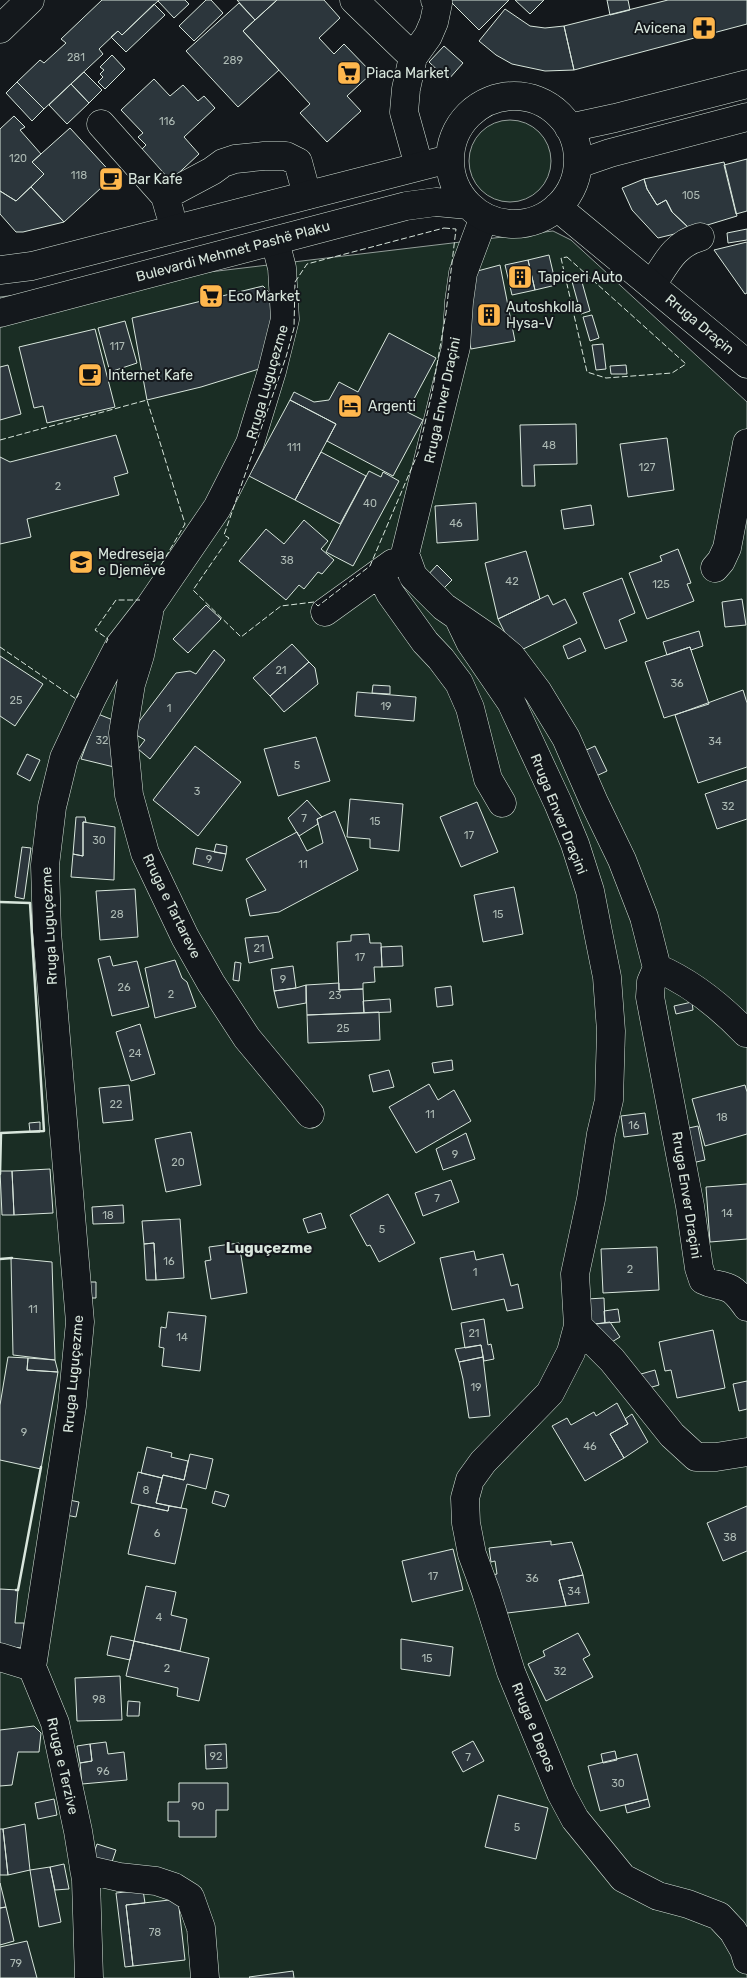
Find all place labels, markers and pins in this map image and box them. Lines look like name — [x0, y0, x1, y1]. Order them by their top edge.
pharmacy icon: Avicena — [691, 15, 717, 41]
place label: Avicena — [634, 20, 686, 37]
supermarket icon: Piaca Market — [336, 60, 362, 86]
place label: Piaca Market — [366, 65, 450, 82]
cafe icon: Bar Kafe — [98, 166, 124, 192]
place label: Bar Kafe — [128, 171, 183, 188]
building icon: Tapiceri Auto — [507, 264, 533, 290]
place label: Tapiceri Auto — [538, 269, 623, 286]
supermarket icon: Eco Market — [198, 283, 224, 309]
place label: Eco Market — [228, 288, 300, 305]
place label: Autoshkolla Hysa-V — [506, 299, 582, 332]
building icon: Autoshkolla Hysa-V — [476, 302, 502, 328]
cafe icon: Internet Kafe — [77, 362, 103, 388]
place label: Internet Kafe — [108, 367, 193, 384]
hotel icon: Argenti — [337, 393, 363, 419]
place label: Argenti — [368, 398, 416, 415]
place label: Medreseja e Djemëve — [98, 546, 166, 579]
school or university icon: Medreseja e Djemëve — [68, 549, 94, 575]

